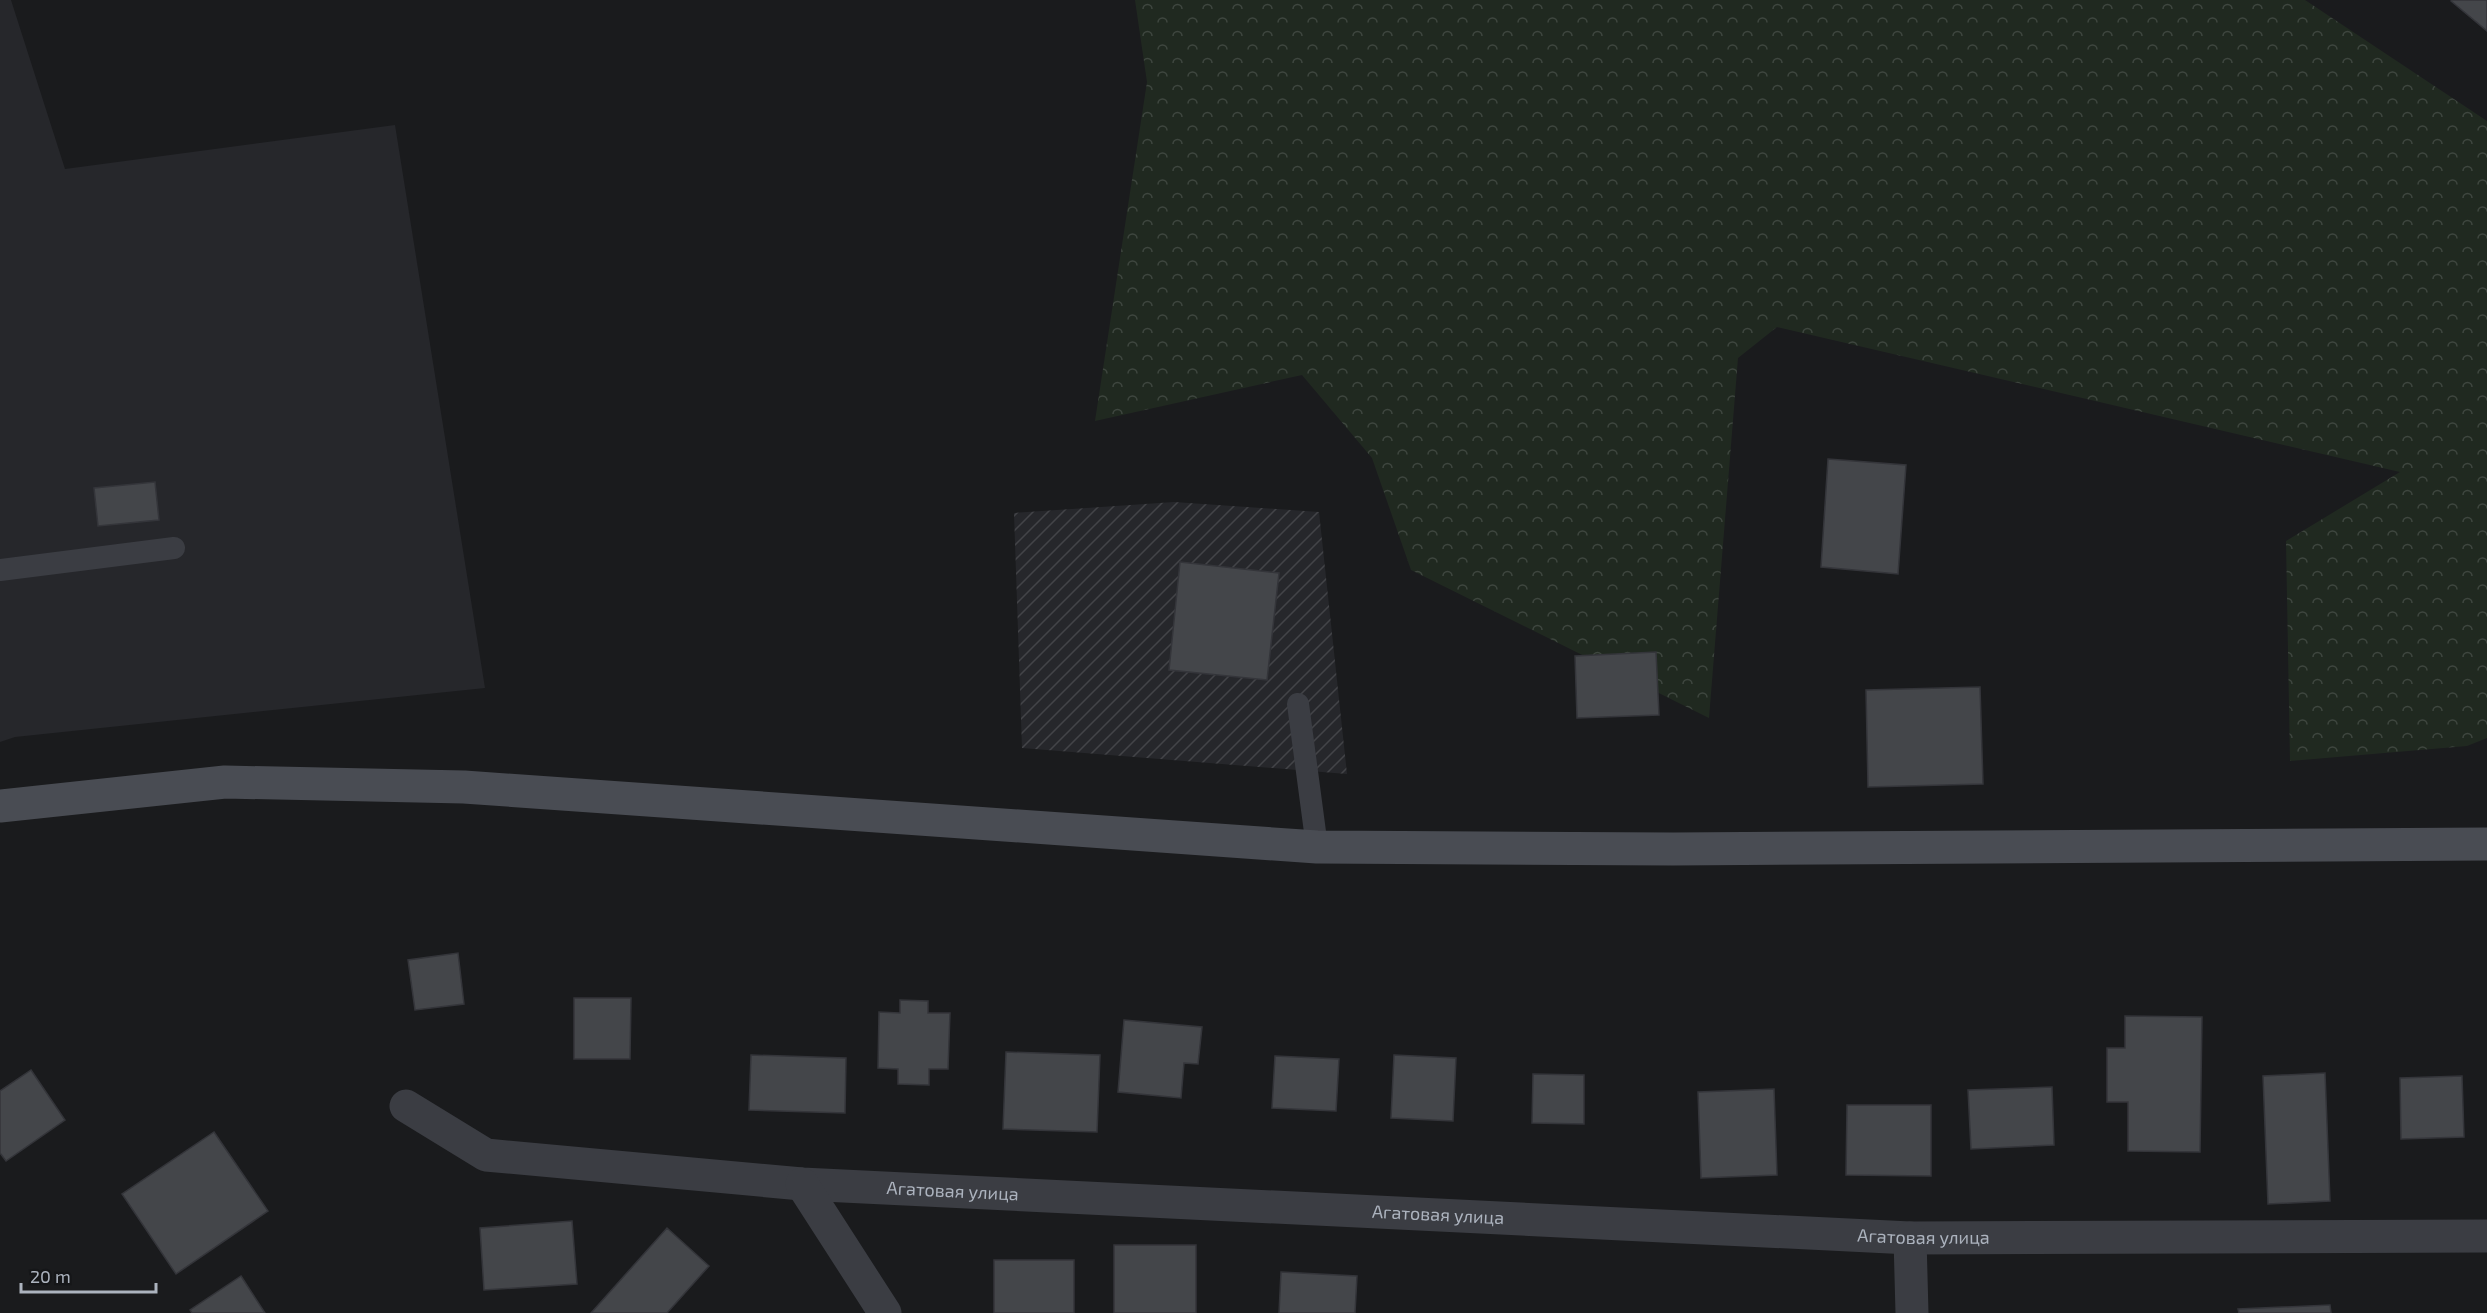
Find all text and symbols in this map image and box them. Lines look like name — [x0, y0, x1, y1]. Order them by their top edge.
street label: Агатовая улица — [886, 1176, 1019, 1205]
street label: Агатовая улица — [1371, 1200, 1505, 1228]
street label: Агатовая улица — [1857, 1223, 1990, 1248]
scale bar — [21, 1256, 156, 1294]
text: 20 m — [30, 1265, 71, 1287]

